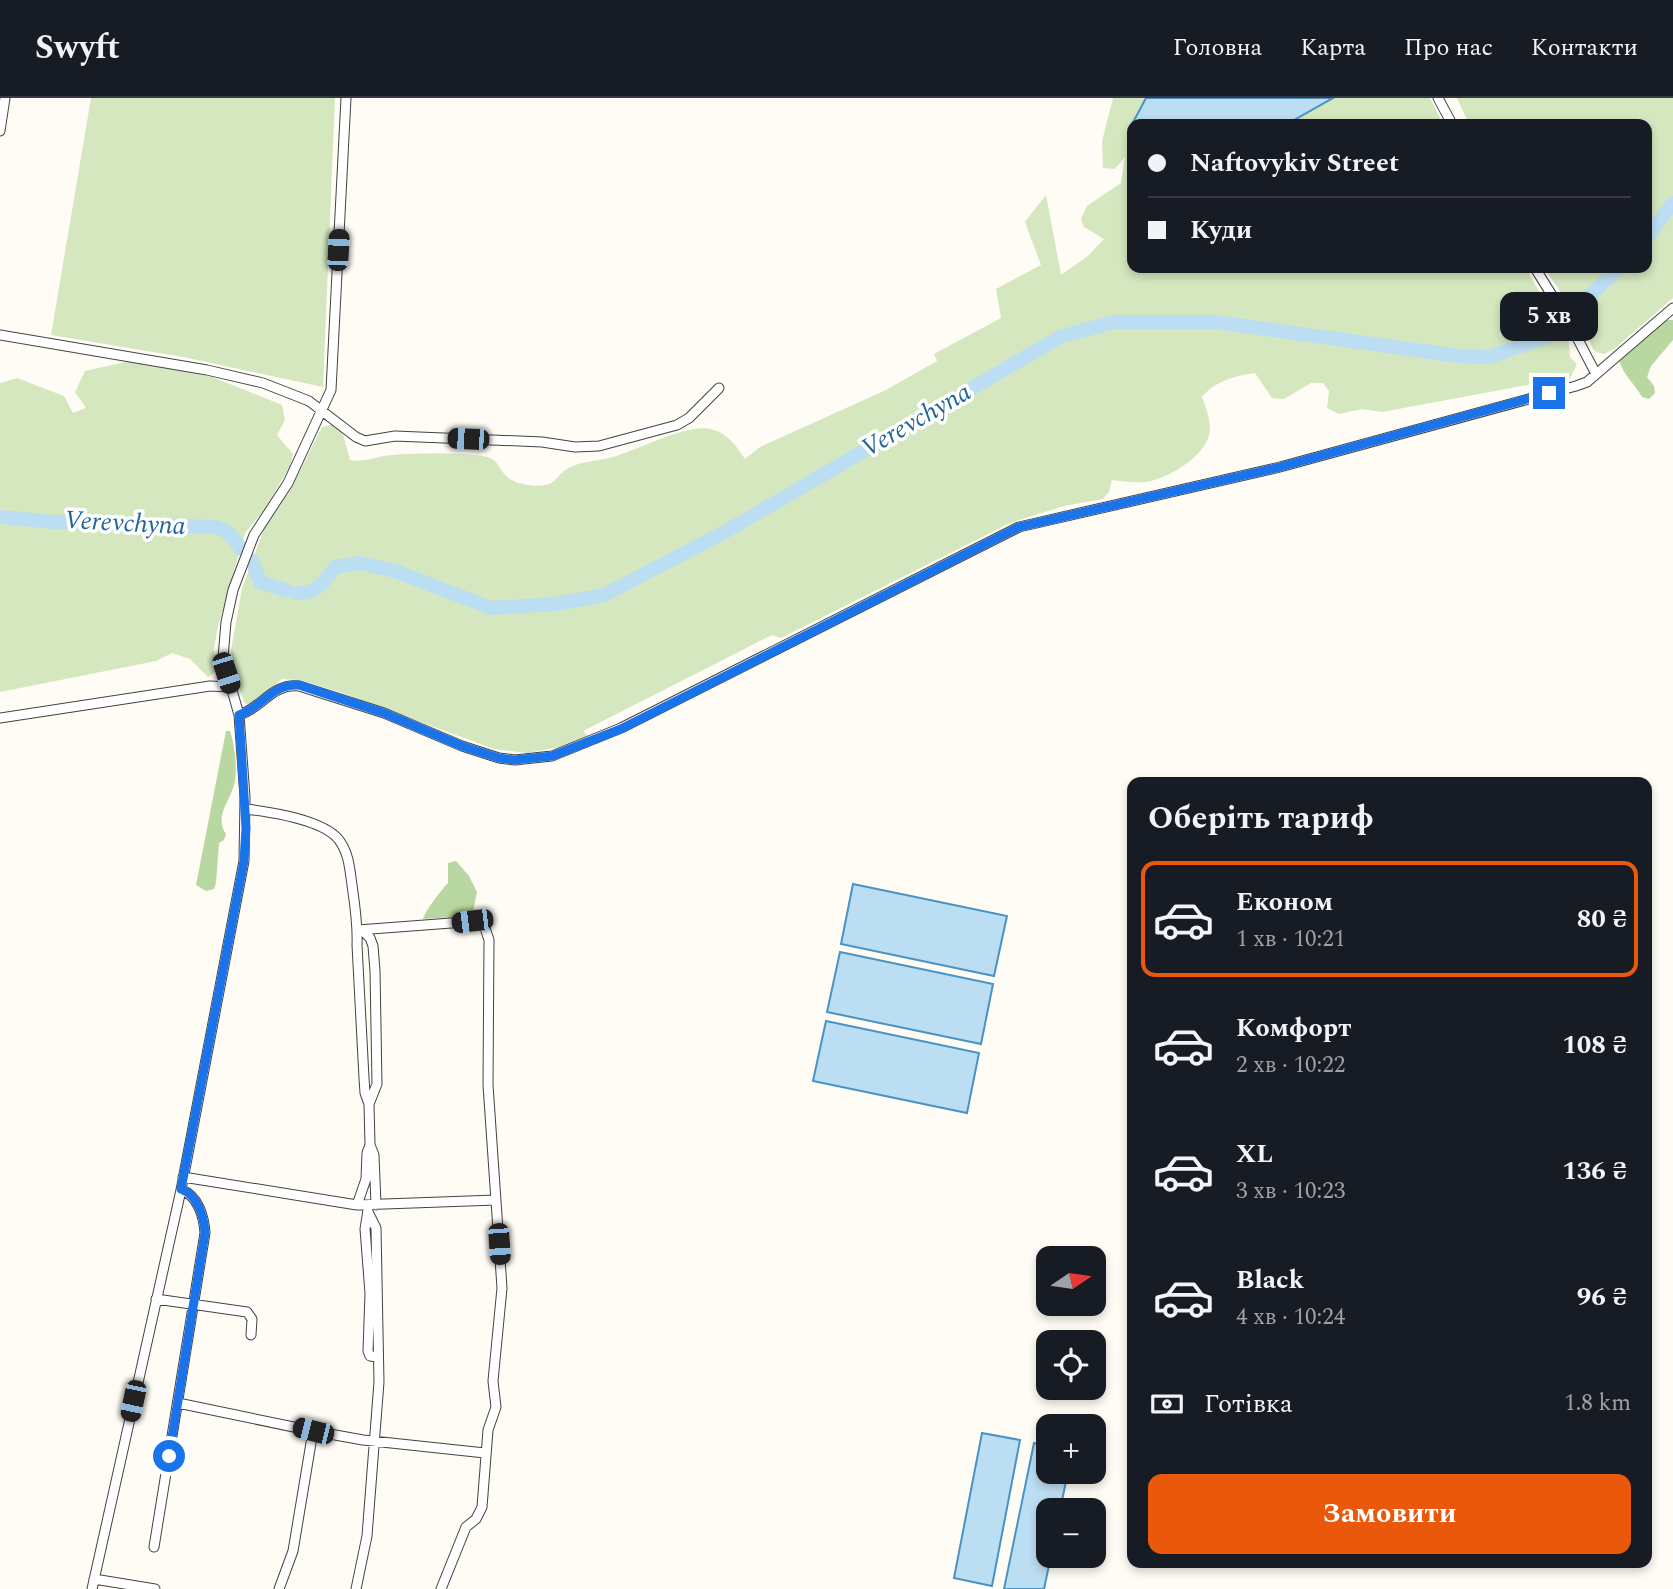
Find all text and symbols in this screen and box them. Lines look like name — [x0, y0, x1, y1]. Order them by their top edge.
text: Swyft — [35, 23, 120, 73]
text: Головна — [1173, 30, 1262, 66]
text: Карта — [1300, 30, 1366, 66]
text: Про нас — [1404, 30, 1493, 66]
text: Контакти — [1531, 30, 1638, 66]
text: Naftovykiv Street — [1190, 143, 1399, 183]
text: Куди — [1190, 210, 1252, 250]
car — [327, 228, 350, 272]
callout: 5 хв — [1500, 292, 1598, 341]
text: 5 хв — [1527, 299, 1571, 334]
water label: Verevchyna — [853, 372, 979, 468]
route end — [1533, 377, 1565, 409]
car — [447, 428, 490, 450]
water label: Verevchyna — [63, 500, 187, 546]
car — [210, 650, 243, 696]
text: Оберіть тариф — [1148, 794, 1374, 843]
text: Економ — [1236, 882, 1333, 922]
icon: car — [1152, 888, 1215, 951]
text: 80 ₴ — [1577, 899, 1627, 939]
car — [450, 908, 495, 934]
text: 1 хв · 10:21 — [1236, 922, 1345, 957]
text: Комфорт — [1236, 1008, 1351, 1048]
icon: car — [1152, 1014, 1215, 1077]
text: 108 ₴ — [1562, 1025, 1627, 1065]
text: 2 хв · 10:22 — [1236, 1048, 1345, 1083]
text: XL — [1236, 1134, 1273, 1174]
icon: car — [1152, 1140, 1215, 1203]
text: 136 ₴ — [1562, 1151, 1627, 1191]
text: 3 хв · 10:23 — [1236, 1174, 1345, 1209]
car — [488, 1222, 511, 1266]
north arrow — [1036, 1246, 1106, 1316]
map controls — [1036, 1246, 1106, 1568]
text: Black — [1236, 1260, 1304, 1300]
icon: car — [1152, 1266, 1215, 1329]
text: 96 ₴ — [1577, 1277, 1627, 1317]
text: 4 хв · 10:24 — [1236, 1300, 1345, 1335]
button: locate — [1036, 1330, 1106, 1400]
car — [119, 1378, 148, 1424]
text: Готівка — [1204, 1384, 1293, 1424]
icon: cash — [1148, 1385, 1186, 1423]
text: 1.8 km — [1564, 1386, 1631, 1421]
button: + — [1036, 1414, 1106, 1484]
car — [291, 1416, 336, 1446]
route start — [153, 1440, 185, 1472]
button: Замовити — [1148, 1474, 1631, 1554]
button: − — [1036, 1498, 1106, 1568]

